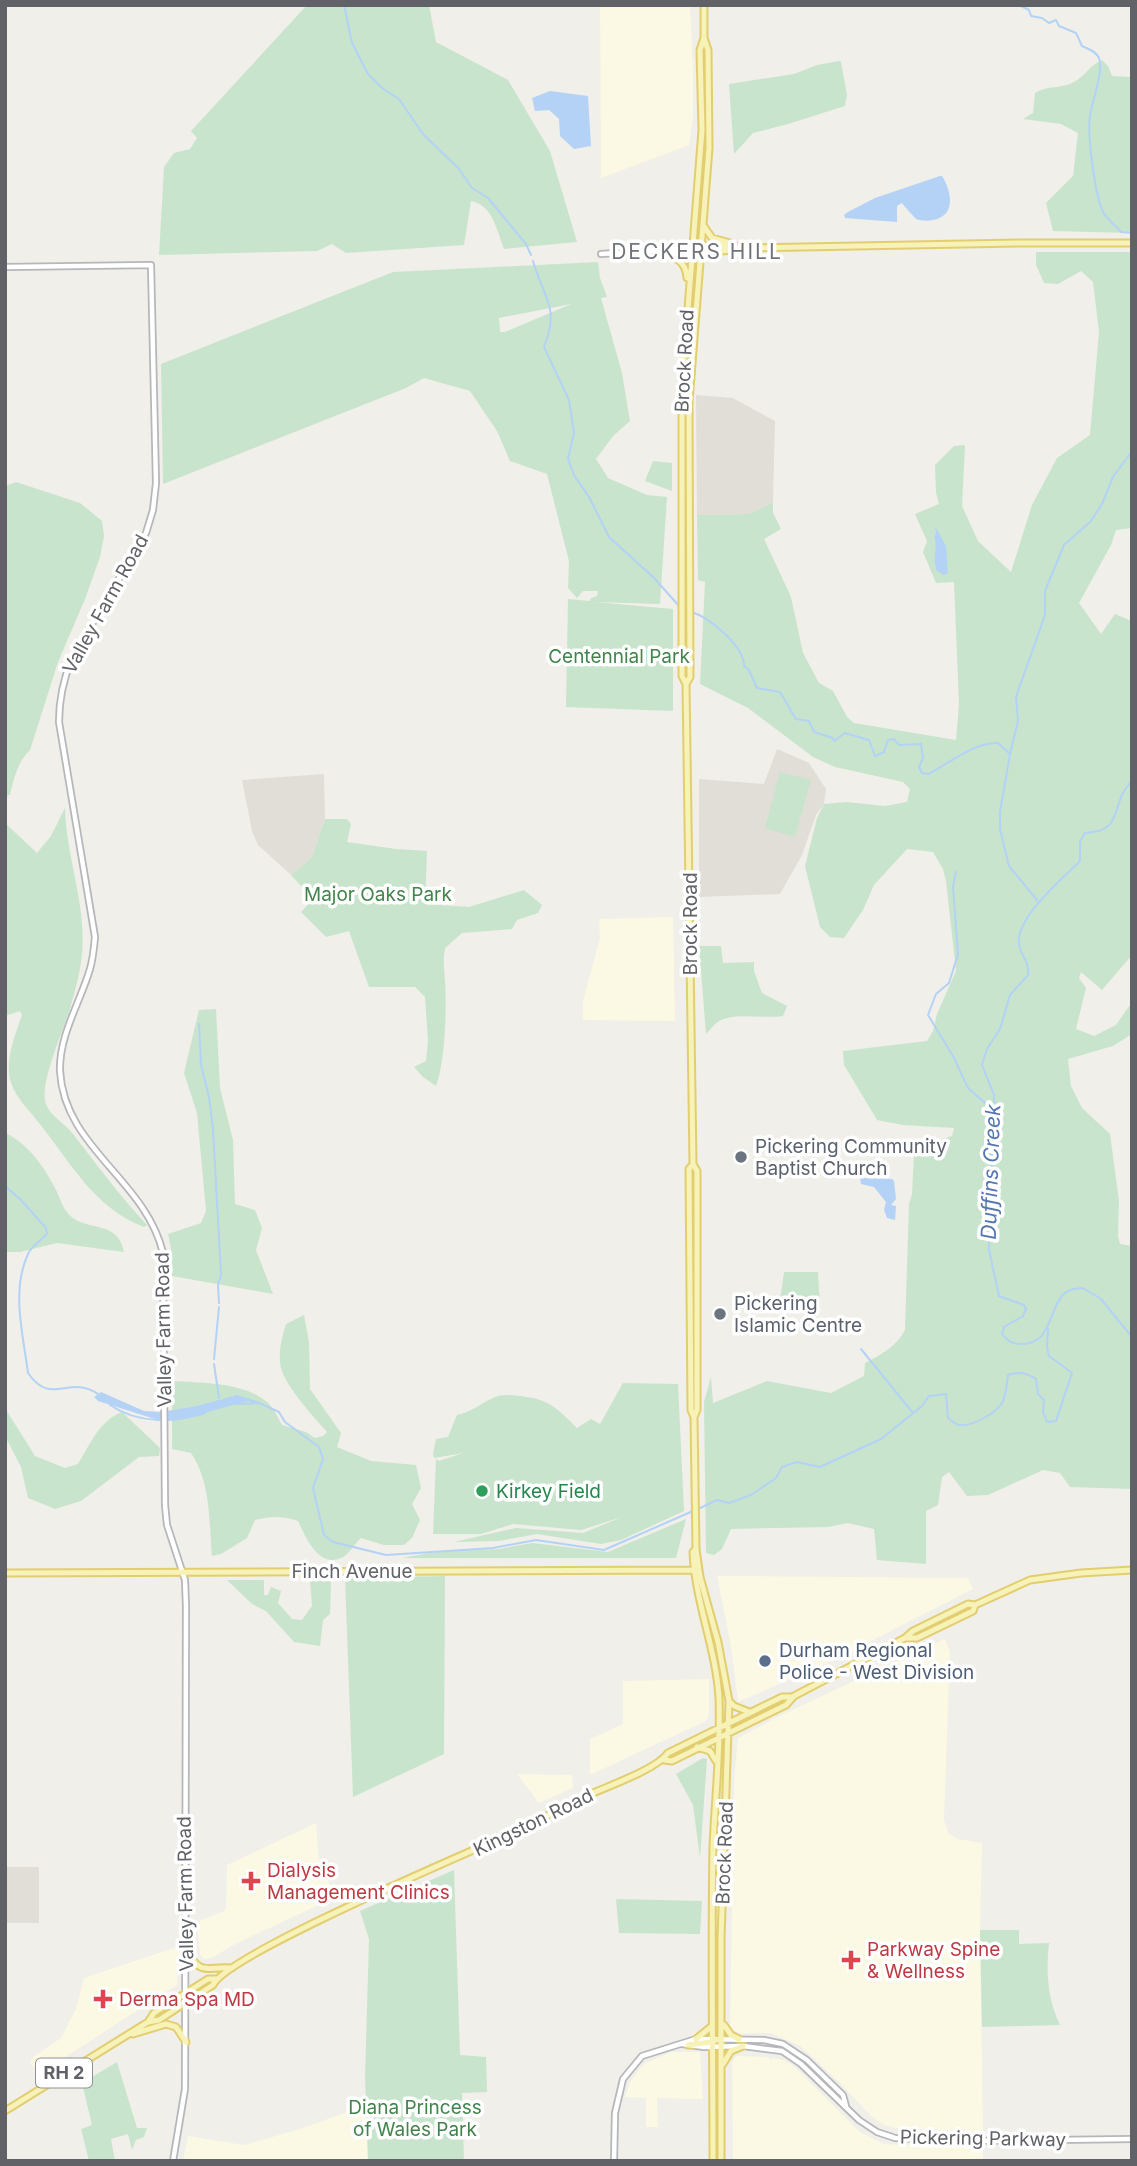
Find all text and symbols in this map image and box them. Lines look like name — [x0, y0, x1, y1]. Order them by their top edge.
district label: DECKERS HILL — [611, 239, 783, 264]
street label: Brock Road — [670, 309, 699, 413]
street label: Valley Farm Road — [58, 531, 153, 678]
park label: Centennial Park — [548, 645, 690, 668]
street label: Brock Road — [679, 872, 702, 976]
park label: Major Oaks Park — [304, 883, 453, 906]
water label: Duffins Creek — [976, 1103, 1005, 1240]
place label: Pickering Community Baptist Church — [755, 1135, 947, 1180]
marker: Pickering Community Baptist Church — [733, 1149, 749, 1165]
street label: Valley Farm Road — [151, 1252, 176, 1408]
place label: Pickering Islamic Centre — [734, 1292, 862, 1337]
marker: Pickering Islamic Centre — [712, 1306, 728, 1322]
place label: Kirkey Field — [496, 1480, 601, 1503]
marker: Kirkey Field — [474, 1483, 490, 1499]
street label: Finch Avenue — [291, 1560, 413, 1583]
place label: Durham Regional Police - West Division — [779, 1639, 974, 1684]
marker: Durham Regional Police - West Division — [757, 1653, 773, 1669]
street label: Kingston Road — [470, 1784, 597, 1861]
street label: Brock Road — [711, 1801, 738, 1905]
street label: Valley Farm Road — [173, 1816, 198, 1972]
place label: Dialysis Management Clinics — [267, 1859, 450, 1904]
marker: Dialysis Management Clinics — [241, 1871, 261, 1891]
place label: Parkway Spine & Wellness — [867, 1938, 1000, 1983]
marker: Parkway Spine & Wellness — [841, 1950, 861, 1970]
place label: Derma Spa MD — [119, 1988, 255, 2011]
marker: Derma Spa MD — [93, 1989, 113, 2009]
road number: RH 2 — [36, 2059, 92, 2088]
park label: Diana Princess of Wales Park — [348, 2096, 482, 2141]
street label: Pickering Parkway — [900, 2126, 1067, 2151]

